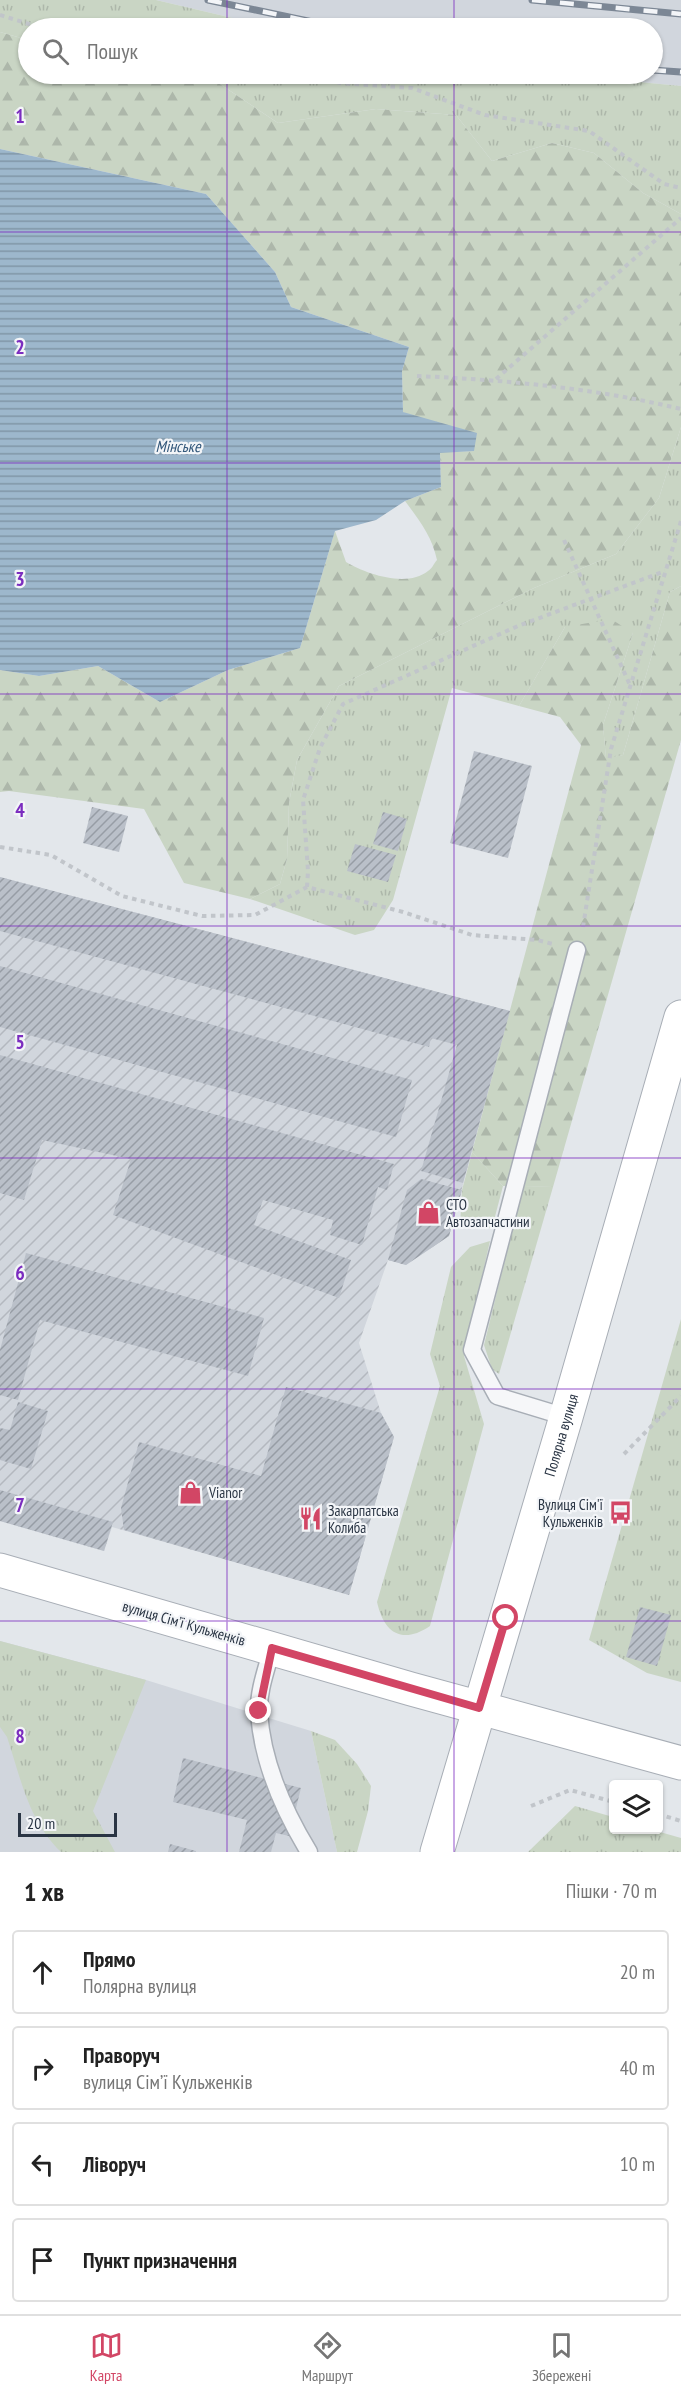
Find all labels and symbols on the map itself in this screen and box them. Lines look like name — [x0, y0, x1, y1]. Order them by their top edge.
text: 1 — [15, 103, 25, 129]
text: 2 — [15, 334, 25, 360]
water label: Мінське — [155, 436, 202, 456]
text: 3 — [15, 566, 25, 592]
text: 4 — [15, 797, 25, 823]
text: 5 — [15, 1029, 25, 1055]
place label: СТО Автозапчастини — [446, 1195, 530, 1231]
shop icon: СТО Автозапчастини — [415, 1200, 441, 1226]
text: 6 — [15, 1260, 25, 1286]
street label: Полярна вулиця — [539, 1391, 582, 1478]
shop icon: Vianor — [178, 1479, 204, 1505]
place label: Vianor — [208, 1483, 243, 1502]
text: 7 — [15, 1492, 25, 1518]
place label: Вулиця Сім'ї Кульженків — [538, 1495, 604, 1531]
bus stop icon: Вулиця Сім'ї Кульженків — [608, 1500, 634, 1526]
place label: Закарпатська Колиба — [328, 1501, 399, 1537]
restaurant icon: Закарпатська Колиба — [297, 1506, 323, 1532]
street label: вулиця Сімʼї Кульженків — [120, 1596, 248, 1650]
route start — [492, 1604, 518, 1630]
route end — [245, 1697, 271, 1723]
text: 8 — [15, 1723, 25, 1749]
scale bar — [18, 1810, 117, 1838]

